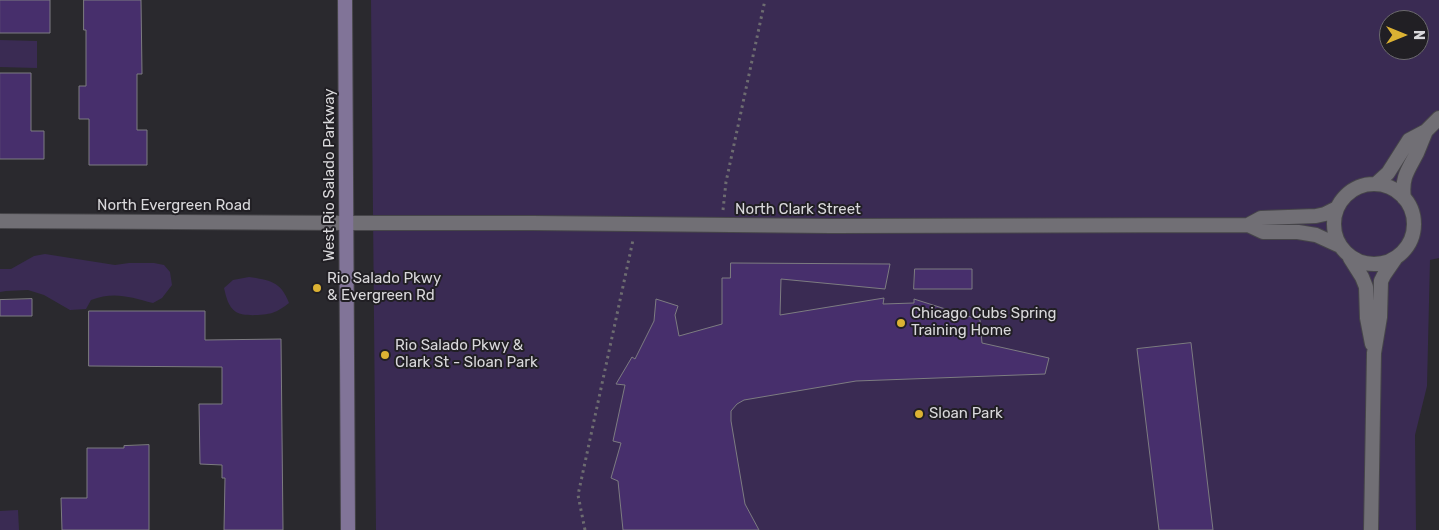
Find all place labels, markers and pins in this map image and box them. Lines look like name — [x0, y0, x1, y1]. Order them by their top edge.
place label: Rio Salado Pkwy & Evergreen Rd — [327, 270, 441, 305]
marker: Rio Salado Pkwy & Evergreen Rd — [311, 282, 323, 294]
place label: Chicago Cubs Spring Training Home — [911, 305, 1056, 340]
marker: Chicago Cubs Spring Training Home — [895, 317, 907, 329]
place label: Rio Salado Pkwy & Clark St - Sloan Park — [395, 337, 538, 372]
marker: Rio Salado Pkwy & Clark St - Sloan Park — [379, 349, 391, 361]
place label: Sloan Park — [929, 405, 1003, 423]
marker: Sloan Park — [913, 408, 925, 420]

